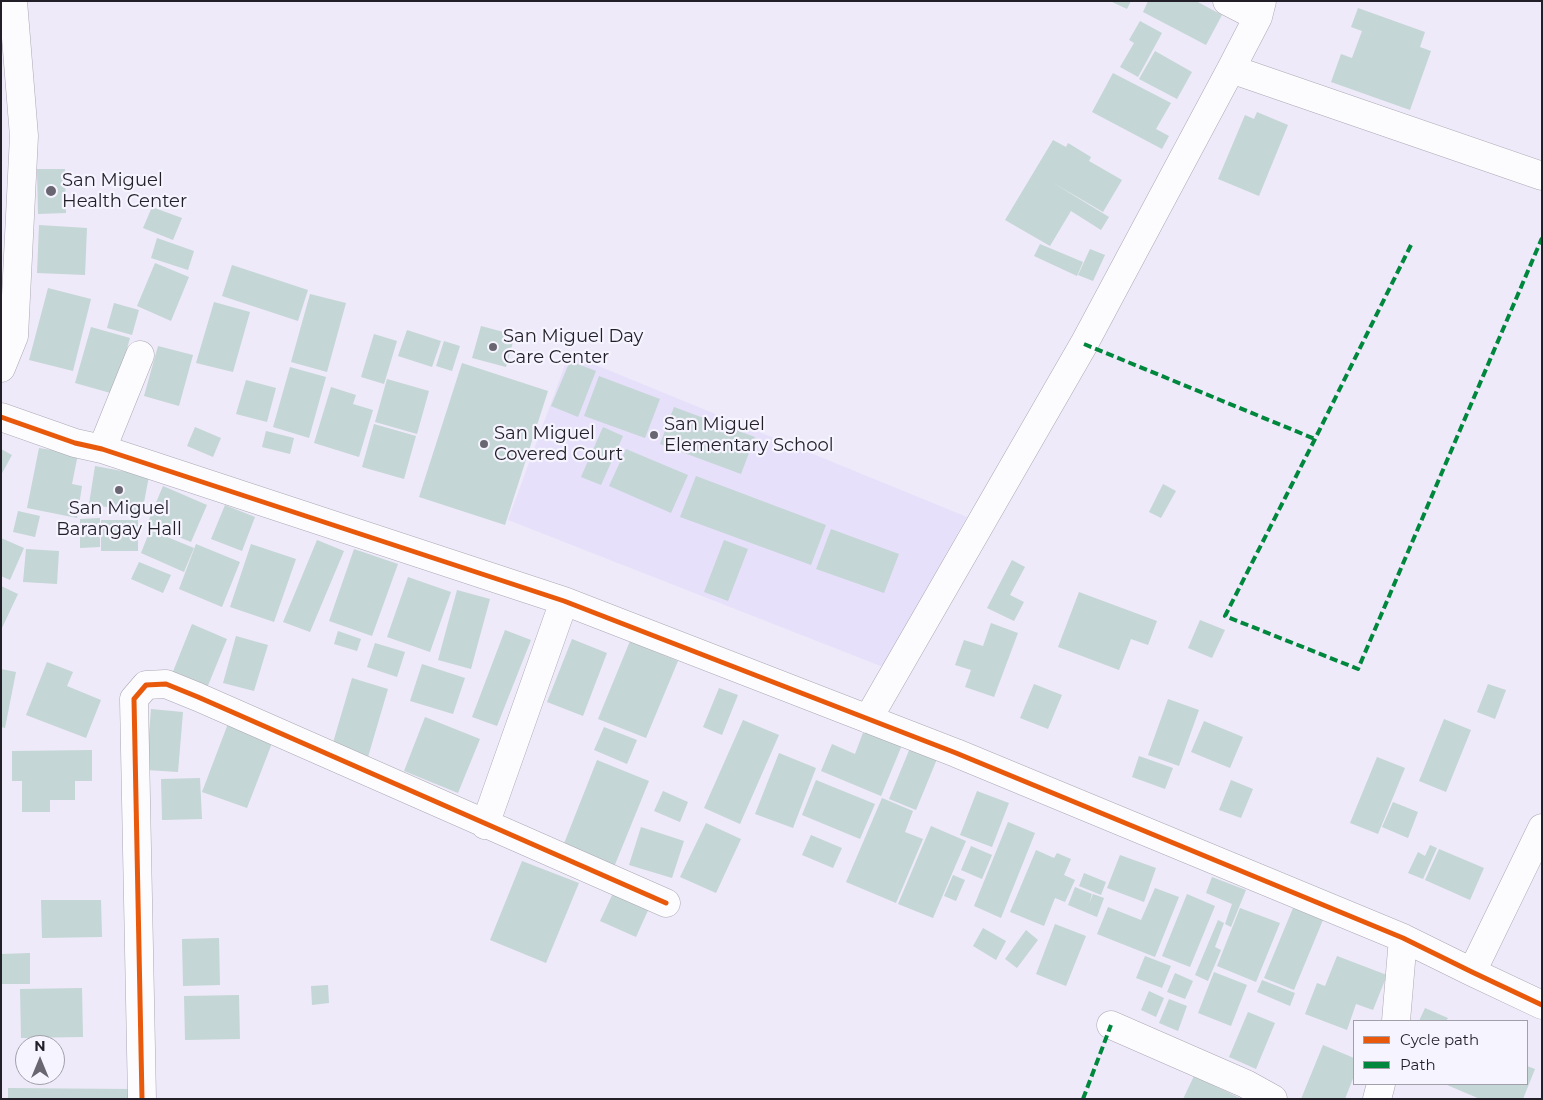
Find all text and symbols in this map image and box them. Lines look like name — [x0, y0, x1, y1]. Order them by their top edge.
place label: San Miguel Health Center — [62, 170, 187, 212]
marker: San Miguel Health Center — [44, 184, 58, 198]
place label: San Miguel Day Care Center — [503, 326, 643, 368]
marker: San Miguel Day Care Center — [487, 341, 499, 353]
place label: San Miguel Elementary School — [664, 414, 834, 456]
place label: San Miguel Covered Court — [494, 423, 623, 466]
marker: San Miguel Elementary School — [648, 429, 660, 441]
marker: San Miguel Covered Court — [478, 438, 490, 450]
marker: San Miguel Barangay Hall — [113, 484, 125, 496]
place label: San Miguel Barangay Hall — [56, 498, 182, 540]
legend — [1353, 1020, 1528, 1085]
text: Cycle path — [1400, 1030, 1479, 1049]
north arrow — [15, 1035, 65, 1085]
text: N — [34, 1037, 46, 1055]
text: Path — [1400, 1055, 1436, 1074]

